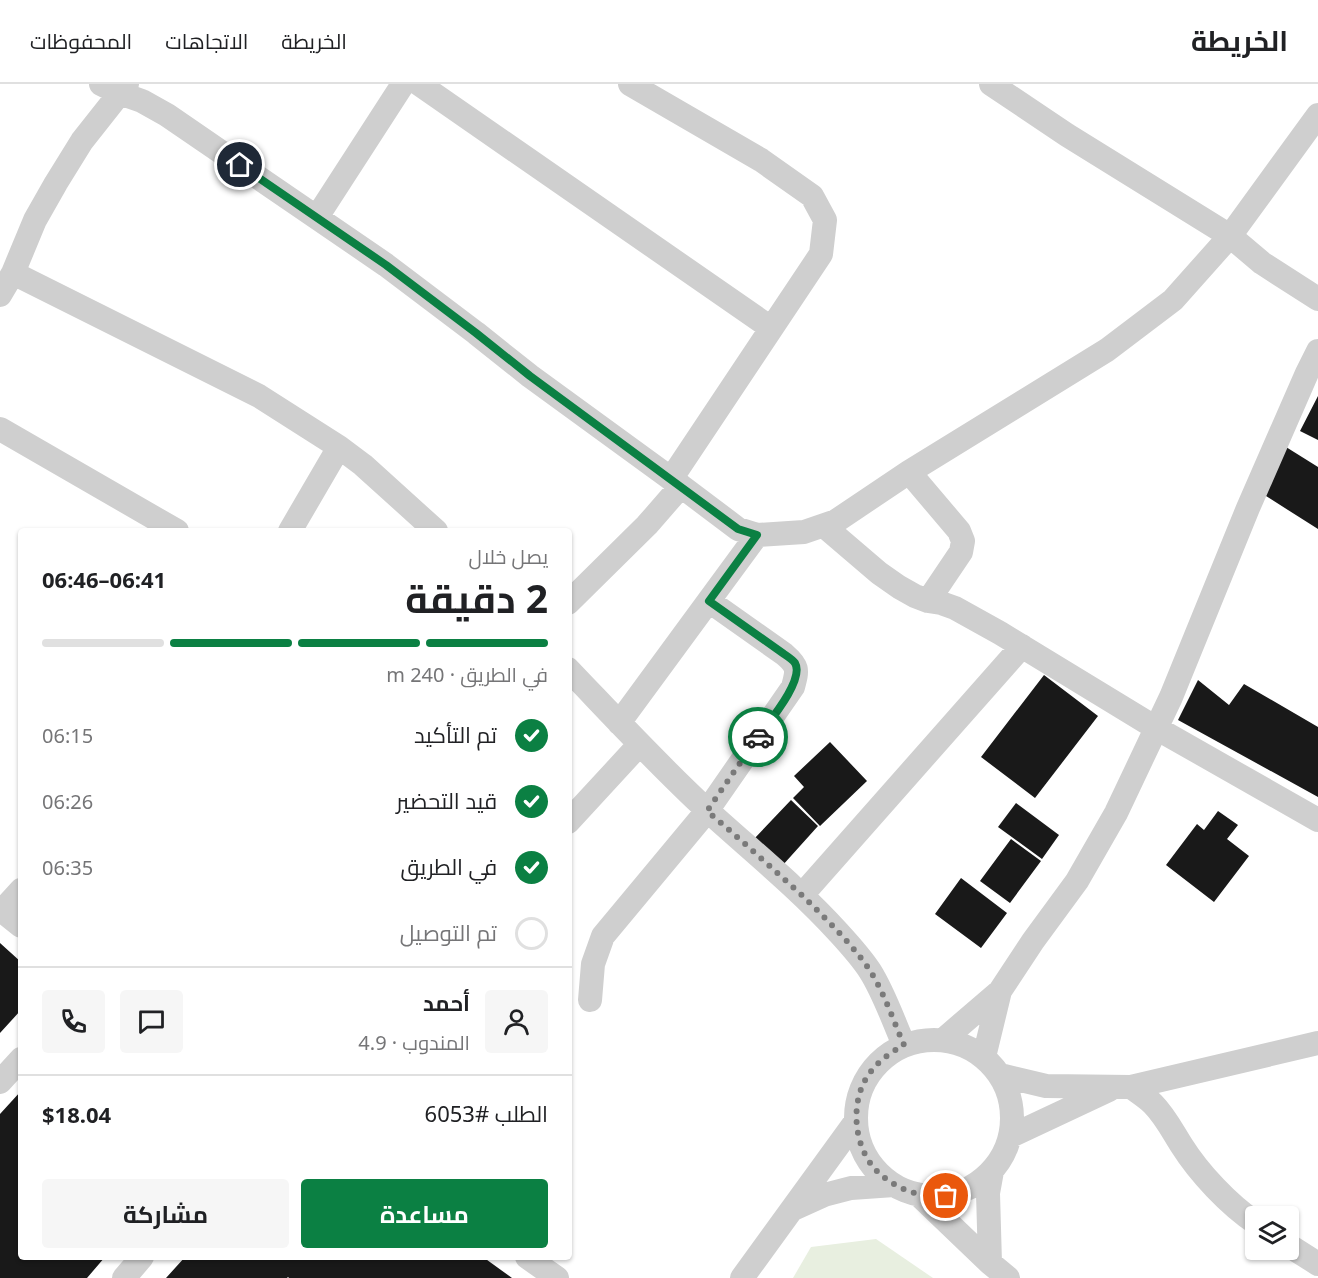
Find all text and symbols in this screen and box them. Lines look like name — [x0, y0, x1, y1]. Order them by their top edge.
text: الخريطة — [1191, 21, 1288, 59]
text: المحفوظات — [30, 27, 132, 55]
text: الاتجاهات — [165, 27, 248, 55]
text: الخريطة — [281, 27, 347, 55]
pin — [214, 139, 265, 190]
icon: home — [223, 148, 256, 181]
text: يصل خلال — [469, 543, 548, 570]
text: 06:41–06:46 — [42, 564, 166, 594]
text: 2 دقيقة — [405, 571, 548, 624]
text: في الطريق · 240 m — [386, 661, 548, 688]
courier — [728, 707, 788, 767]
text: تم التأكيد — [414, 719, 497, 749]
icon: check — [515, 719, 548, 752]
icon: car — [742, 721, 775, 754]
text: 06:15 — [42, 722, 93, 749]
text: قيد التحضير — [396, 785, 497, 815]
icon: check — [515, 785, 548, 818]
text: 06:26 — [42, 788, 93, 815]
text: في الطريق — [400, 851, 497, 881]
icon: check — [515, 851, 548, 884]
text: 06:35 — [42, 854, 93, 881]
text: تم التوصيل — [400, 917, 497, 947]
text: أحمد — [423, 987, 470, 1017]
button: phone — [42, 990, 105, 1053]
button: chat — [120, 990, 183, 1053]
button: person — [485, 990, 548, 1053]
text: المندوب · 4.9 — [358, 1029, 470, 1056]
text: الطلب #6053 — [425, 1098, 548, 1128]
text: $18.04 — [42, 1099, 111, 1129]
pin — [920, 1170, 971, 1221]
button: مشاركة — [42, 1179, 289, 1248]
button: مساعدة — [301, 1179, 548, 1248]
icon: bag — [929, 1179, 962, 1212]
map controls — [1245, 1206, 1299, 1260]
button: layers — [1245, 1206, 1299, 1260]

